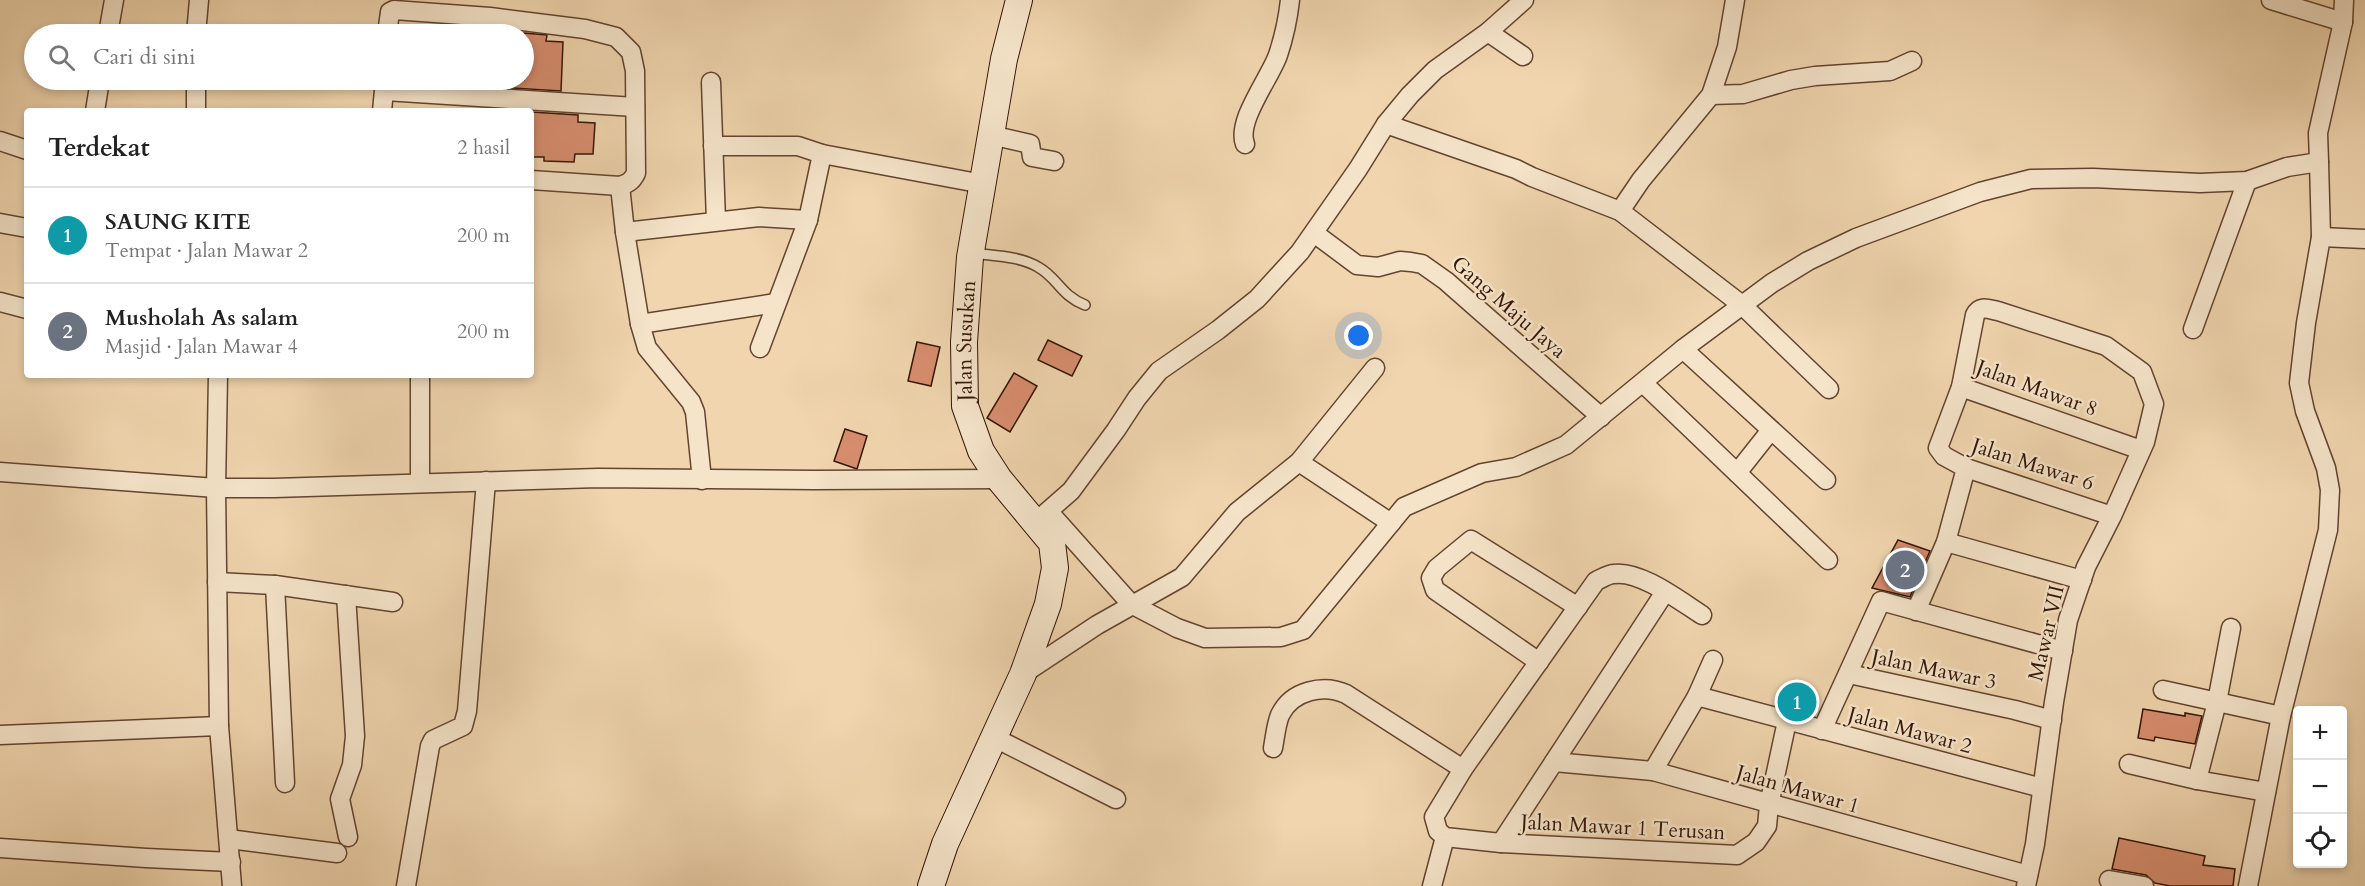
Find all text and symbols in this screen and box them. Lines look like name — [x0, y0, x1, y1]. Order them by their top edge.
search box — [24, 24, 534, 90]
icon: search — [45, 41, 78, 74]
text: Cari di sini — [93, 42, 196, 72]
text: Terdekat — [48, 130, 150, 165]
text: 2 hasil — [457, 134, 510, 161]
text: SAUNG KITE — [105, 207, 251, 237]
text: 1 — [62, 222, 73, 249]
text: 200 m — [457, 222, 510, 249]
text: Tempat · Jalan Mawar 2 — [105, 237, 308, 264]
street label: Gang Maju Jaya — [1445, 249, 1572, 365]
street label: Jalan Susukan — [950, 279, 983, 404]
text: Musholah As salam — [105, 303, 298, 333]
text: 2 — [62, 318, 73, 345]
text: 200 m — [457, 318, 510, 345]
your location — [1344, 321, 1373, 350]
text: Masjid · Jalan Mawar 4 — [105, 333, 298, 360]
street label: Jalan Mawar 8 — [1969, 352, 2101, 424]
street label: Jalan Mawar 6 — [1965, 430, 2098, 498]
pin: 2 — [1886, 548, 1924, 592]
street label: Mawar VII — [2021, 582, 2072, 684]
street label: Jalan Mawar 3 — [1866, 641, 1999, 697]
pin: 1 — [1778, 680, 1816, 724]
street label: Jalan Mawar 2 — [1842, 699, 1975, 761]
map controls — [2293, 706, 2347, 868]
button: + — [2293, 706, 2347, 760]
street label: Jalan Mawar 1 — [1730, 757, 1863, 821]
button: − — [2293, 760, 2347, 814]
street label: Jalan Mawar 1 Terusan — [1517, 808, 1726, 847]
button: locate — [2293, 814, 2347, 868]

